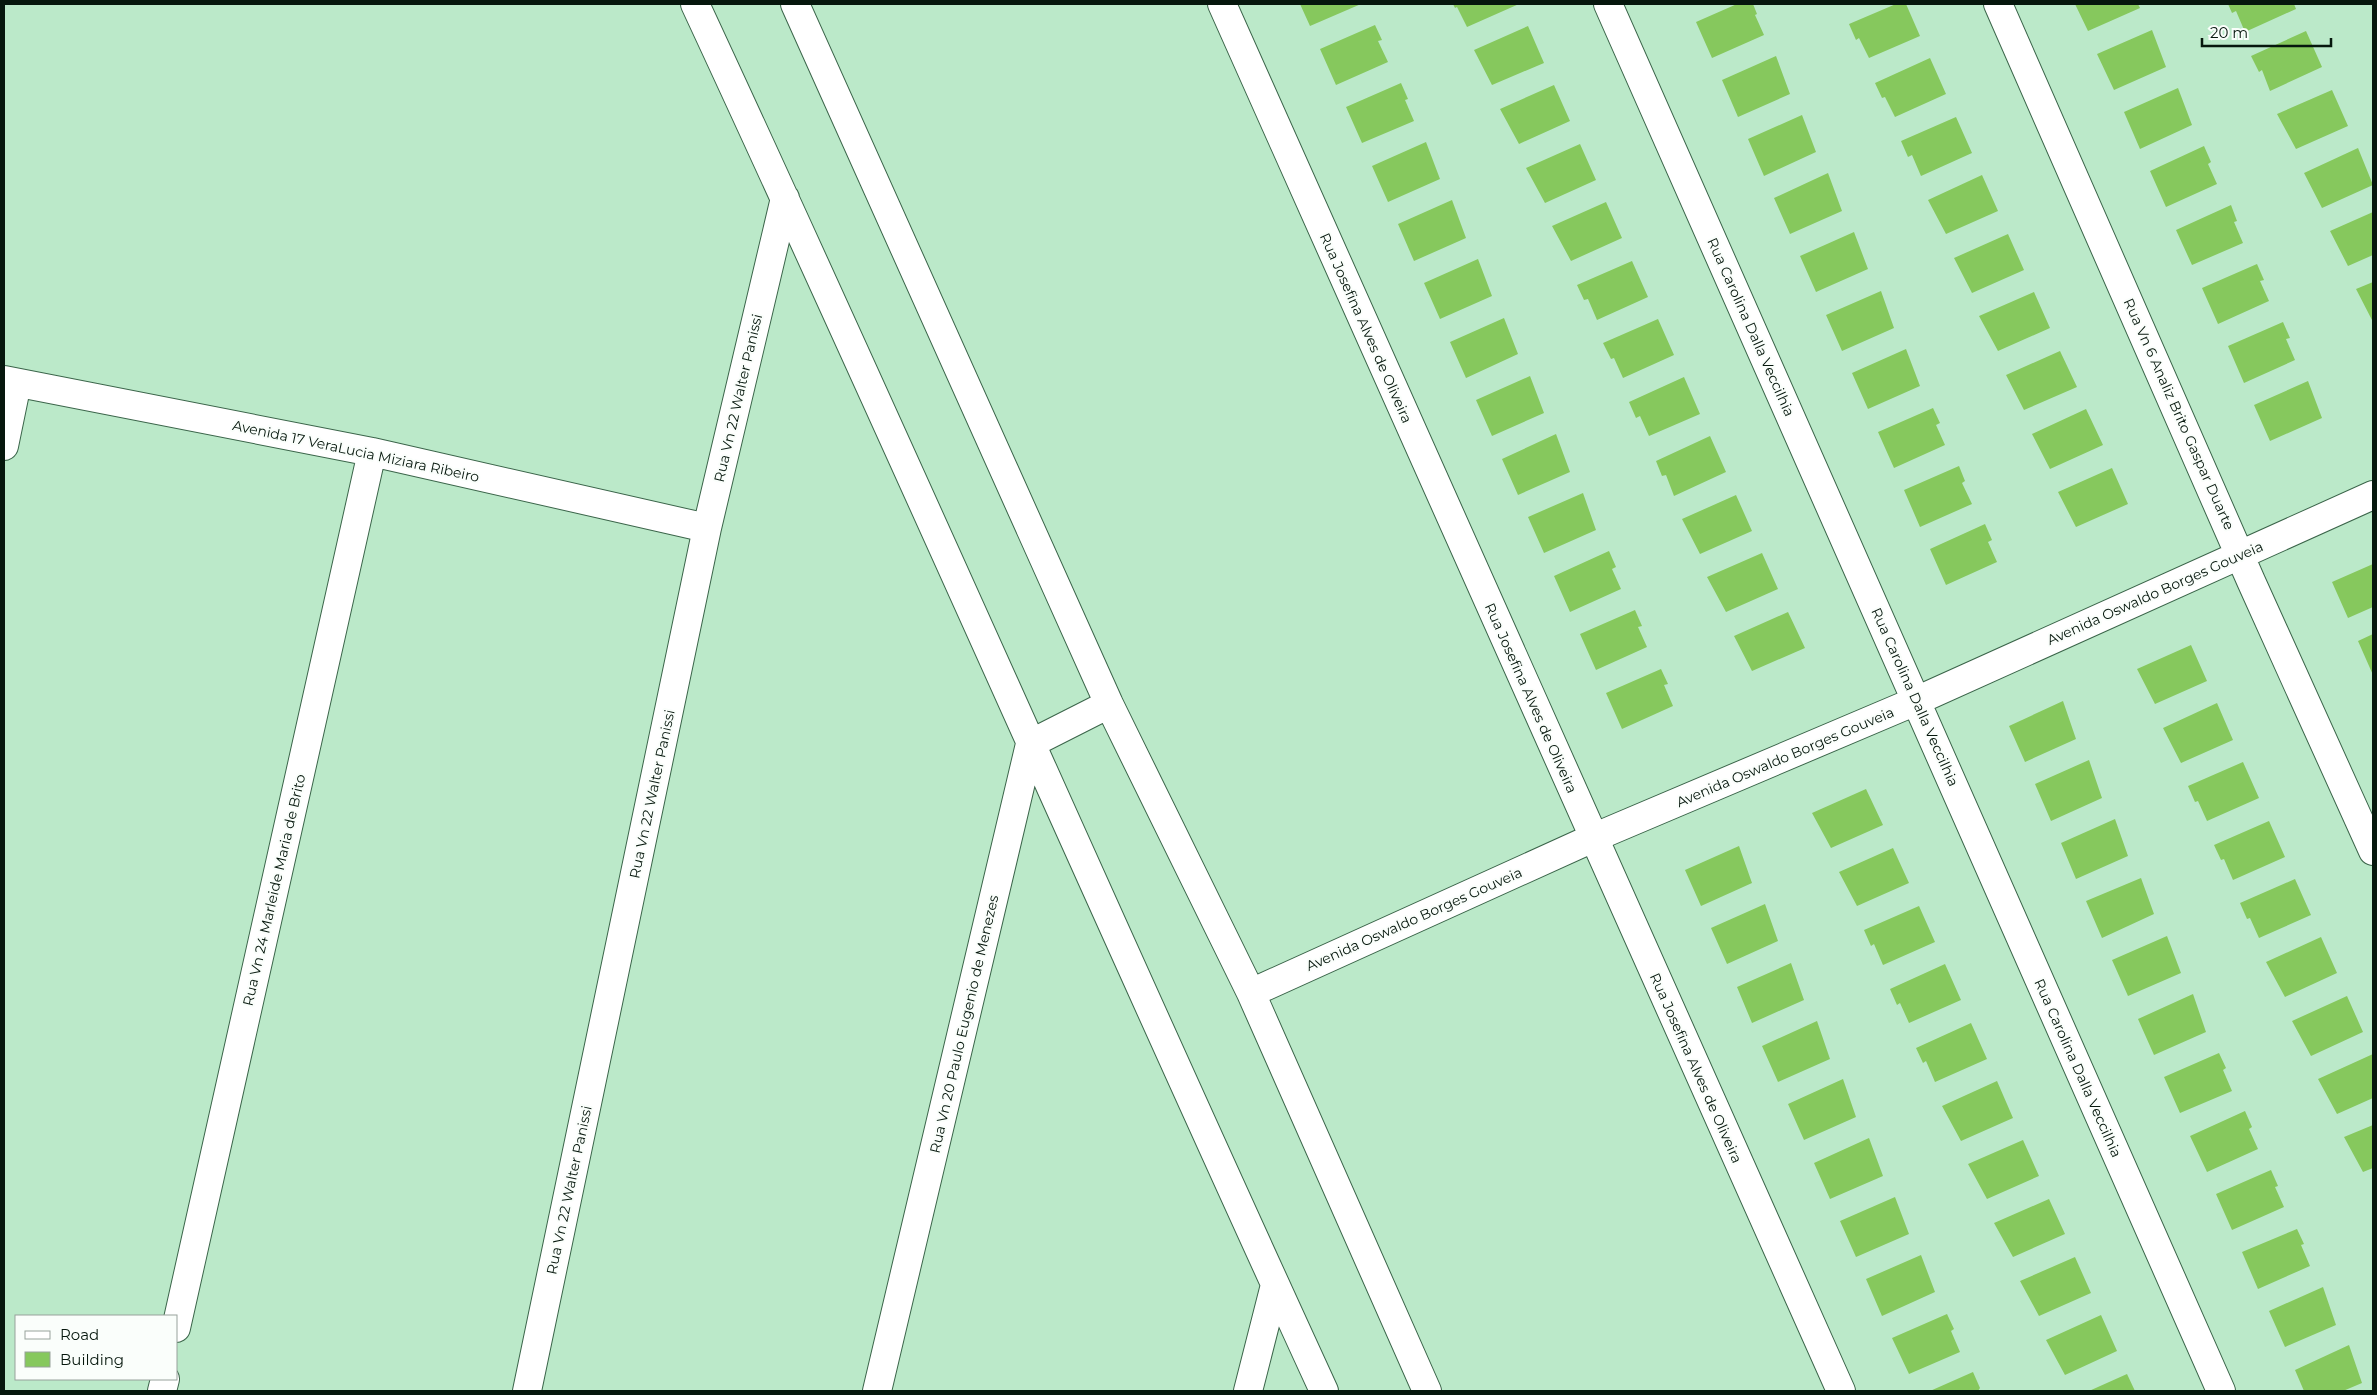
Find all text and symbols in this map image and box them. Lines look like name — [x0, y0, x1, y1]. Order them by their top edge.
scale bar — [2202, 15, 2331, 47]
text: 20 m — [2210, 23, 2248, 42]
street label: Rua Josefina Alves de Oliveira — [1316, 230, 1416, 426]
street label: Rua Carolina Dalla Veccilhia — [1703, 235, 1799, 419]
street label: Rua Vn 6 Analiz Brito Gaspar Duarte — [2120, 295, 2238, 533]
street label: Rua Vn 22 Walter Panissi — [710, 312, 766, 484]
street label: Avenida 17 VeraLucia Miziara Ribeiro — [231, 416, 481, 486]
street label: Avenida Oswaldo Borges Gouveia — [2044, 537, 2266, 649]
street label: Rua Josefina Alves de Oliveira — [1481, 600, 1581, 796]
street label: Rua Carolina Dalla Veccilhia — [1867, 605, 1963, 789]
street label: Avenida Oswaldo Borges Gouveia — [1673, 703, 1897, 811]
street label: Rua Vn 22 Walter Panissi — [625, 708, 679, 880]
street label: Rua Vn 24 Marleide Maria de Brito — [239, 772, 310, 1008]
street label: Avenida Oswaldo Borges Gouveia — [1303, 863, 1525, 975]
street label: Rua Vn 20 Paulo Eugenio de Menezes — [925, 893, 1003, 1155]
street label: Rua Josefina Alves de Oliveira — [1646, 970, 1746, 1166]
street label: Rua Carolina Dalla Veccilhia — [2030, 976, 2126, 1160]
street label: Rua Vn 22 Walter Panissi — [542, 1104, 596, 1276]
legend — [15, 1315, 178, 1380]
text: Road — [60, 1325, 99, 1344]
text: Building — [60, 1350, 124, 1369]

